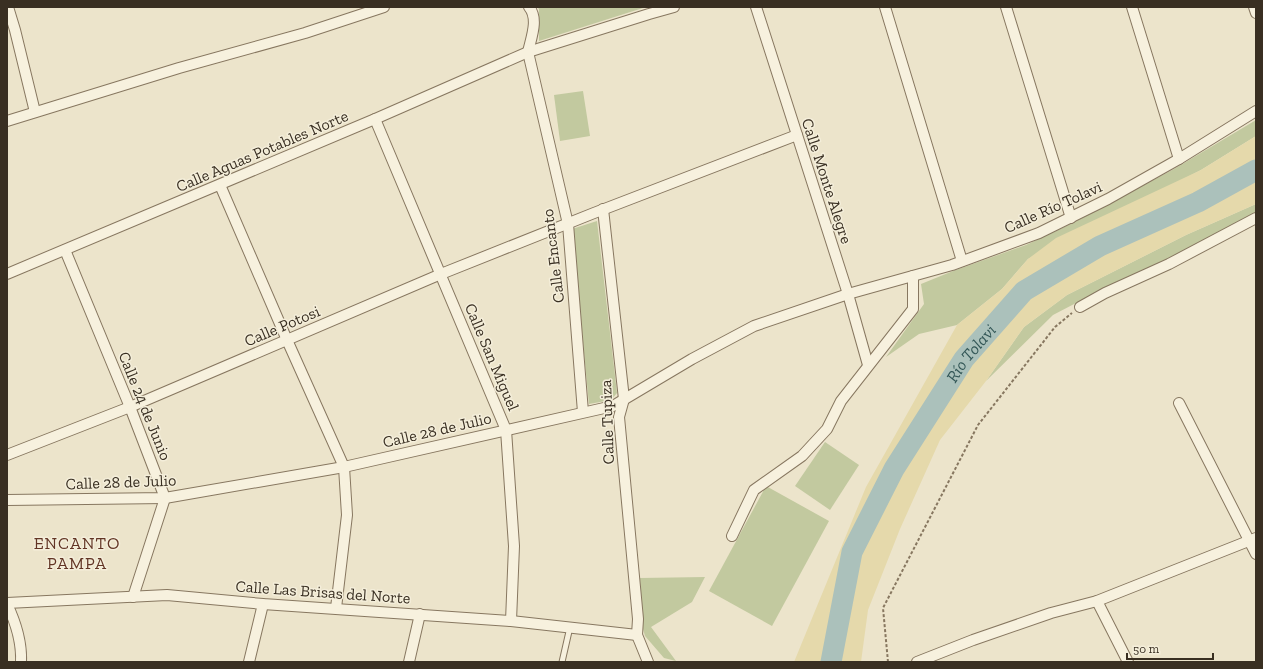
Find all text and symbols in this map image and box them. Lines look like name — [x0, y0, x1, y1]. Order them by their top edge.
street label: Calle Aguas Potables Norte — [173, 106, 351, 196]
street label: Calle Monte Alegre — [798, 116, 856, 246]
street label: Calle Río Tolavi — [1001, 177, 1105, 237]
street label: Calle Encanto — [538, 208, 568, 304]
street label: Calle San Miguel — [461, 300, 523, 414]
street label: Calle Potosi — [241, 301, 323, 350]
water label: Río Tolavi — [942, 320, 1000, 386]
street label: Calle 24 de Junio — [115, 349, 175, 463]
street label: Calle Tupiza — [596, 379, 618, 465]
street label: Calle 28 de Julio — [381, 408, 493, 452]
street label: Calle 28 de Julio — [65, 471, 177, 493]
district label: ENCANTO PAMPA — [34, 533, 120, 573]
street label: Calle Las Brisas del Norte — [235, 576, 411, 608]
scale bar — [1127, 635, 1213, 661]
text: 50 m — [1133, 642, 1160, 656]

